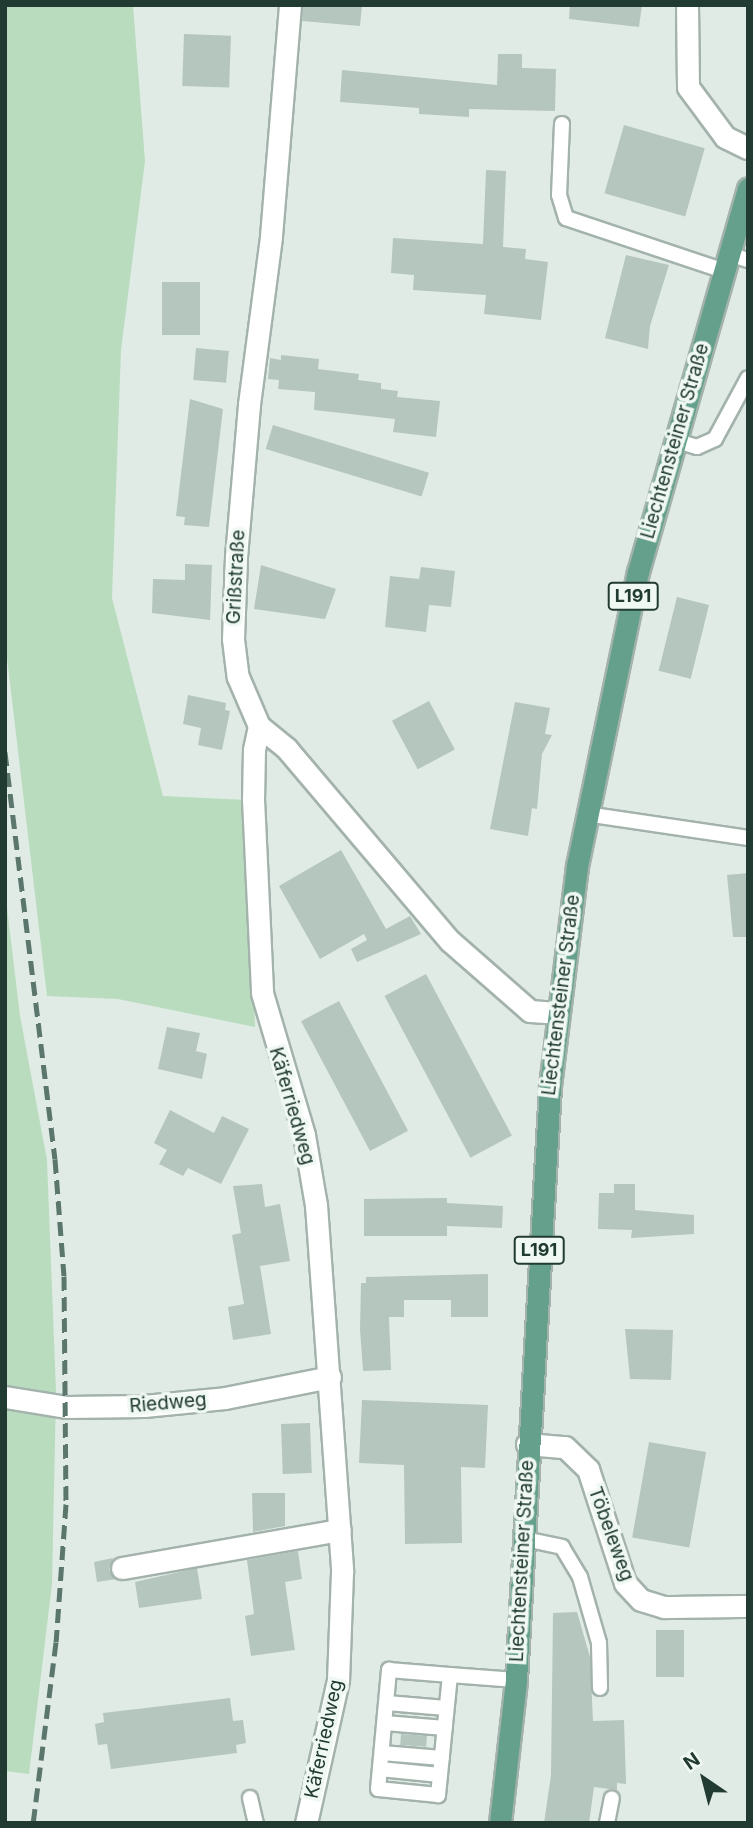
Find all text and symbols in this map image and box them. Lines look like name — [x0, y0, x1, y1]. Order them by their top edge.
street label: Liechtensteiner Straße — [636, 341, 714, 541]
street label: Grißstraße — [222, 529, 250, 625]
road number: L191 — [607, 582, 659, 610]
street label: Liechtensteiner Straße — [537, 893, 585, 1097]
street label: Käferriedweg — [264, 1045, 320, 1167]
road number: L191 — [513, 1236, 565, 1265]
street label: Riedweg — [128, 1388, 208, 1418]
street label: Liechtensteiner Straße — [505, 1459, 539, 1663]
street label: Töbeleweg — [583, 1484, 639, 1584]
street label: Käferriedweg — [300, 1677, 348, 1801]
north arrow — [669, 1744, 739, 1814]
text: N — [679, 1748, 704, 1775]

